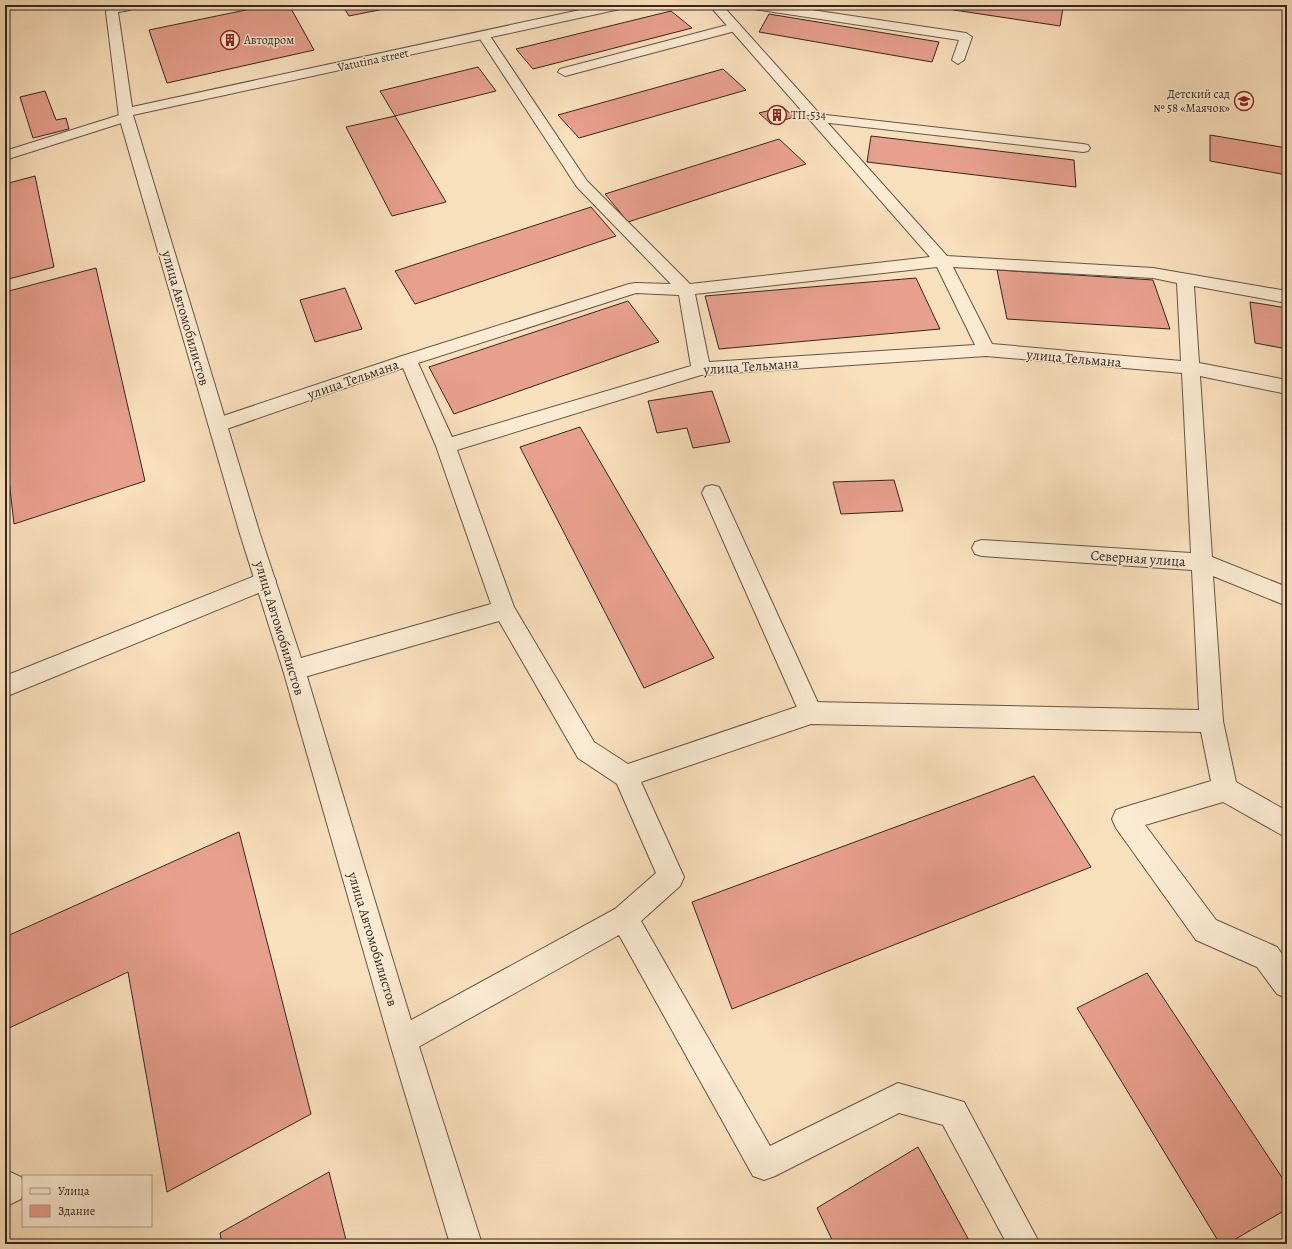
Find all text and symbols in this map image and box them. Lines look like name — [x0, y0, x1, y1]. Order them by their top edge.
building icon: Автодром — [219, 29, 241, 51]
place label: Автодром — [243, 32, 294, 48]
street label: Vatutina street — [335, 45, 410, 76]
place label: Детский сад № 58 «Маячок» — [1153, 86, 1230, 116]
school or university icon: Детский сад № 58 «Маячок» — [1233, 90, 1255, 112]
building icon: ТП-534 — [766, 104, 788, 126]
place label: ТП-534 — [791, 107, 826, 123]
street label: улица Автомобилистов — [157, 247, 214, 388]
street label: улица Тельмана — [1025, 345, 1123, 372]
street label: улица Тельмана — [702, 354, 800, 379]
street label: улица Тельмана — [304, 355, 402, 404]
street label: Северная улица — [1090, 546, 1187, 571]
street label: улица Автомобилистов — [250, 558, 309, 698]
street label: улица Автомобилистов — [343, 869, 402, 1009]
legend — [22, 1175, 152, 1227]
text: Улица — [58, 1183, 90, 1199]
text: Здание — [58, 1203, 95, 1219]

